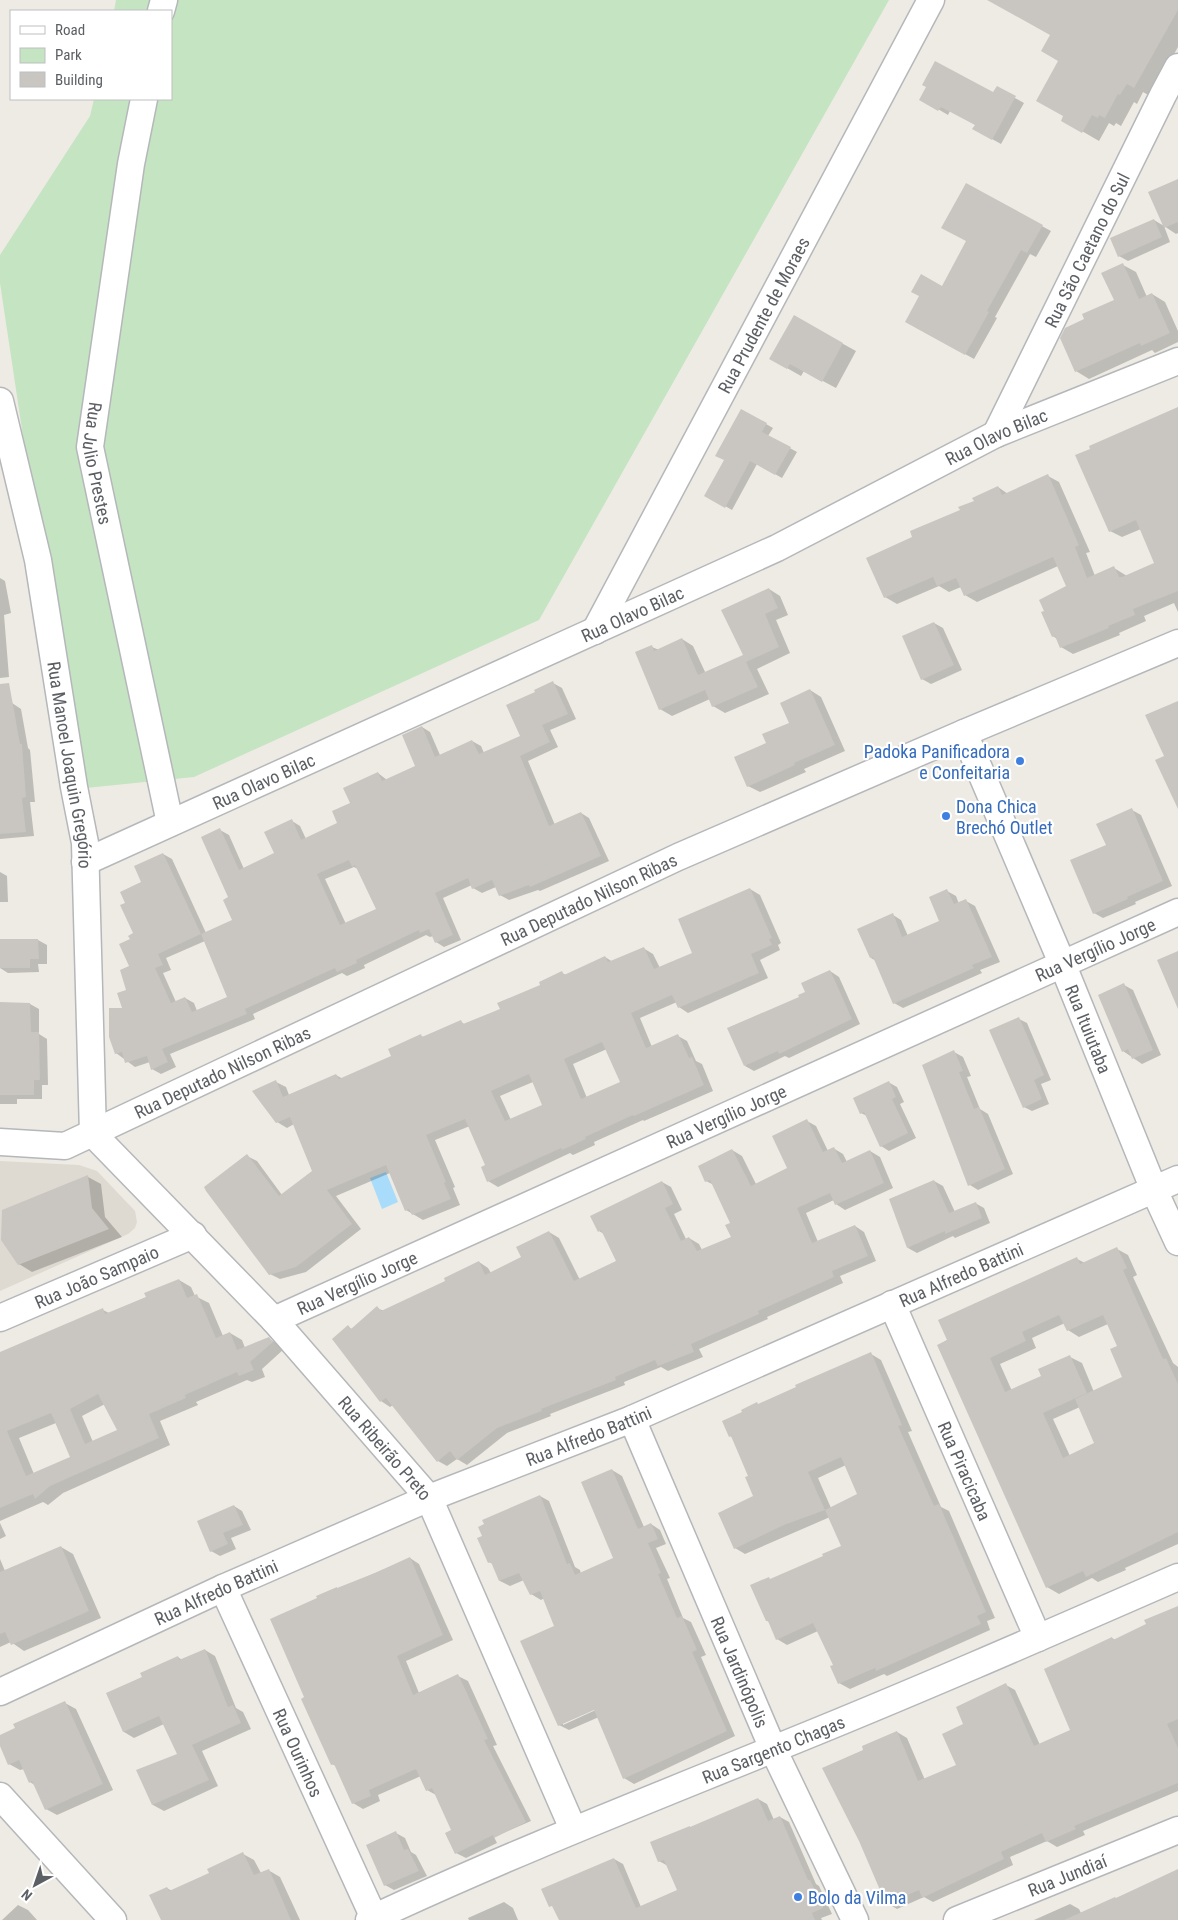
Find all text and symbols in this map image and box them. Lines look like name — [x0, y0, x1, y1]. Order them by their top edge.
legend — [10, 10, 172, 100]
text: Road — [55, 21, 85, 39]
text: Park — [55, 46, 82, 64]
text: Building — [55, 71, 103, 89]
street label: Rua São Caetano do Sul — [1040, 169, 1133, 331]
street label: Rua Prudente de Moraes — [713, 233, 813, 397]
street label: Rua Julio Prestes — [79, 401, 117, 526]
street label: Rua Olavo Bilac — [942, 404, 1050, 469]
street label: Rua Olavo Bilac — [578, 581, 687, 646]
street label: Rua Manoel Joaquin Gregório — [44, 660, 96, 869]
place label: Padoka Panificadora e Confeitaria — [864, 741, 1010, 783]
street label: Rua Olavo Bilac — [209, 749, 318, 813]
marker: Padoka Panificadora e Confeitaria — [1014, 755, 1026, 767]
place label: Dona Chica Brechó Outlet — [956, 796, 1053, 838]
marker: Dona Chica Brechó Outlet — [940, 810, 952, 822]
street label: Rua Deputado Nilson Ribas — [497, 849, 680, 950]
street label: Rua Vergílio Jorge — [1032, 913, 1159, 986]
street label: Rua Ituiutaba — [1061, 981, 1116, 1076]
street label: Rua Deputado Nilson Ribas — [131, 1021, 314, 1122]
street label: Rua Vergílio Jorge — [663, 1080, 789, 1152]
street label: Rua Alfredo Battini — [896, 1238, 1026, 1311]
street label: Rua João Sampaio — [31, 1241, 162, 1312]
street label: Rua Vergílio Jorge — [294, 1246, 420, 1319]
street label: Rua Ribeirão Preto — [334, 1391, 436, 1504]
street label: Rua Alfredo Battini — [523, 1401, 654, 1470]
street label: Rua Piracicaba — [934, 1418, 996, 1523]
street label: Rua Alfredo Battini — [151, 1555, 281, 1629]
street label: Rua Jardinópolis — [707, 1613, 773, 1731]
street label: Rua Ourinhos — [269, 1705, 328, 1800]
street label: Rua Sargento Chagas — [699, 1711, 848, 1787]
street label: Rua Jundiaí — [1025, 1849, 1110, 1901]
north arrow — [10, 1860, 60, 1910]
text: N — [18, 1886, 35, 1904]
place label: Bolo da Vilma — [808, 1887, 906, 1908]
marker: Bolo da Vilma — [792, 1891, 804, 1903]

